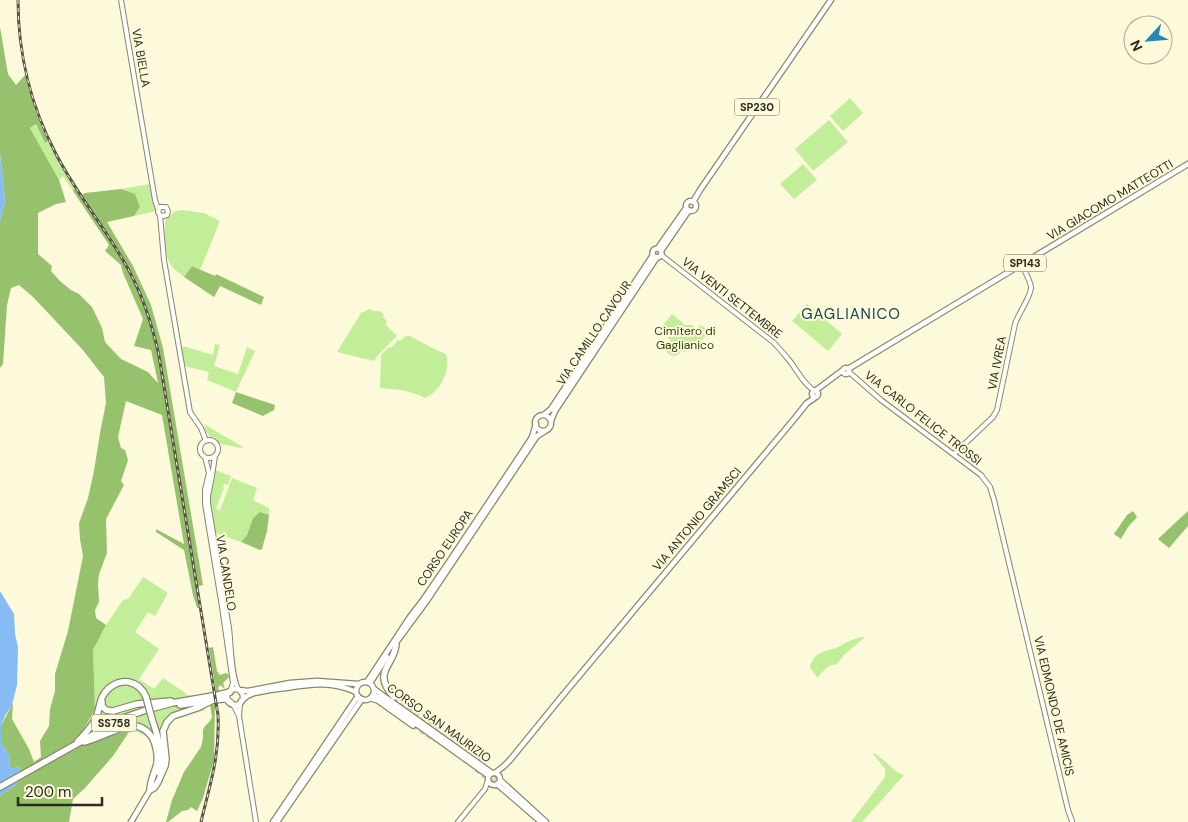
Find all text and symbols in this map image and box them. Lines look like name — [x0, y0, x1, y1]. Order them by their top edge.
north arrow — [1123, 15, 1173, 65]
street label: VIA BIELLA — [128, 27, 154, 89]
text: N — [1126, 37, 1147, 54]
road number: SP230 — [734, 98, 780, 115]
street label: VIA GIACOMO MATTEOTTI — [1044, 156, 1176, 244]
street label: VIA VENTI SETTEMBRE — [679, 254, 786, 342]
road number: SP143 — [1004, 254, 1046, 272]
street label: VIA CAMILLO CAVOUR — [553, 278, 635, 388]
district label: GAGLIANICO — [801, 304, 901, 324]
park label: Cimitero di Gaglianico — [654, 323, 716, 353]
street label: VIA IVREA — [984, 335, 1010, 391]
street label: VIA CARLO FELICE TROSSI — [861, 367, 985, 469]
street label: VIA ANTONIO GRAMSCI — [649, 464, 745, 574]
street label: CORSO EUROPA — [413, 506, 477, 590]
street label: VIA CANDELO — [212, 534, 240, 612]
street label: VIA EDMONDO DE AMICIS — [1030, 635, 1078, 777]
street label: CORSO SAN MAURIZIO — [384, 680, 494, 766]
road number: SS758 — [92, 714, 136, 731]
scale bar — [18, 774, 101, 806]
text: 200 m — [25, 782, 71, 802]

